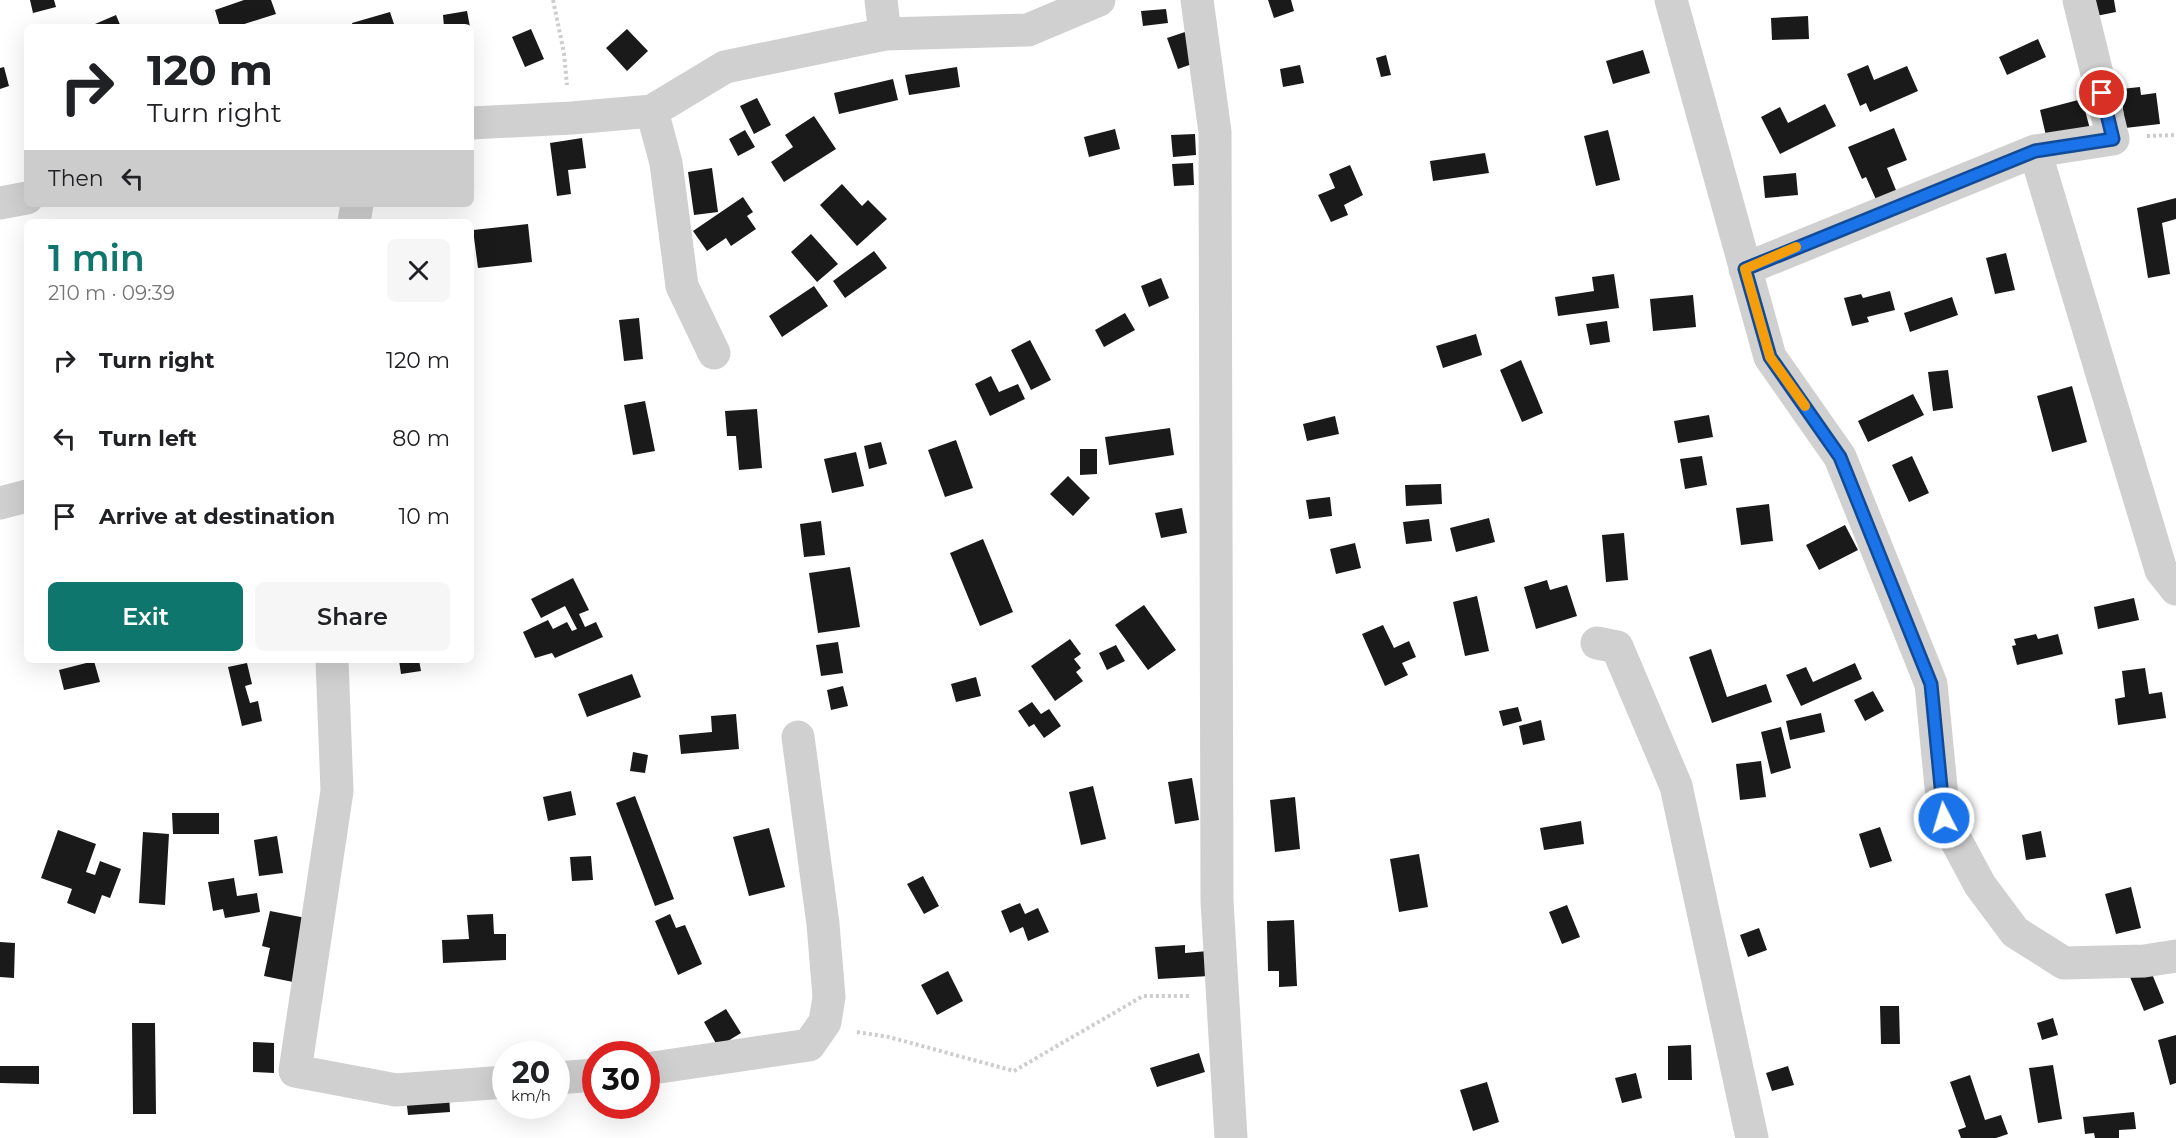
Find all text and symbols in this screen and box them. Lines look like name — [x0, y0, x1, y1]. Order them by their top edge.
text: 120 m — [147, 44, 273, 96]
icon: right — [48, 48, 126, 126]
pin — [2076, 67, 2127, 118]
icon: arrive — [2085, 76, 2118, 109]
text: Turn right — [147, 96, 282, 129]
icon: left — [116, 162, 149, 195]
text: Then — [48, 165, 104, 192]
text: 1 min — [48, 236, 145, 280]
button: close — [387, 239, 450, 302]
text: 210 m · 09:39 — [48, 281, 175, 305]
icon: right — [48, 344, 81, 377]
text: Turn right — [99, 347, 214, 374]
text: 120 m — [386, 347, 450, 374]
icon: left — [48, 422, 81, 455]
text: Turn left — [99, 425, 197, 452]
text: 80 m — [392, 425, 450, 452]
icon: arrive — [48, 500, 81, 533]
text: Arrive at destination — [99, 503, 335, 530]
text: 10 m — [398, 503, 450, 530]
button: Exit — [48, 582, 243, 651]
button: Share — [255, 582, 450, 651]
position arrow — [1912, 786, 1976, 850]
speed limit sign: 30 — [582, 1041, 660, 1119]
text: 20 — [512, 1054, 550, 1091]
text: km/h — [511, 1086, 551, 1105]

